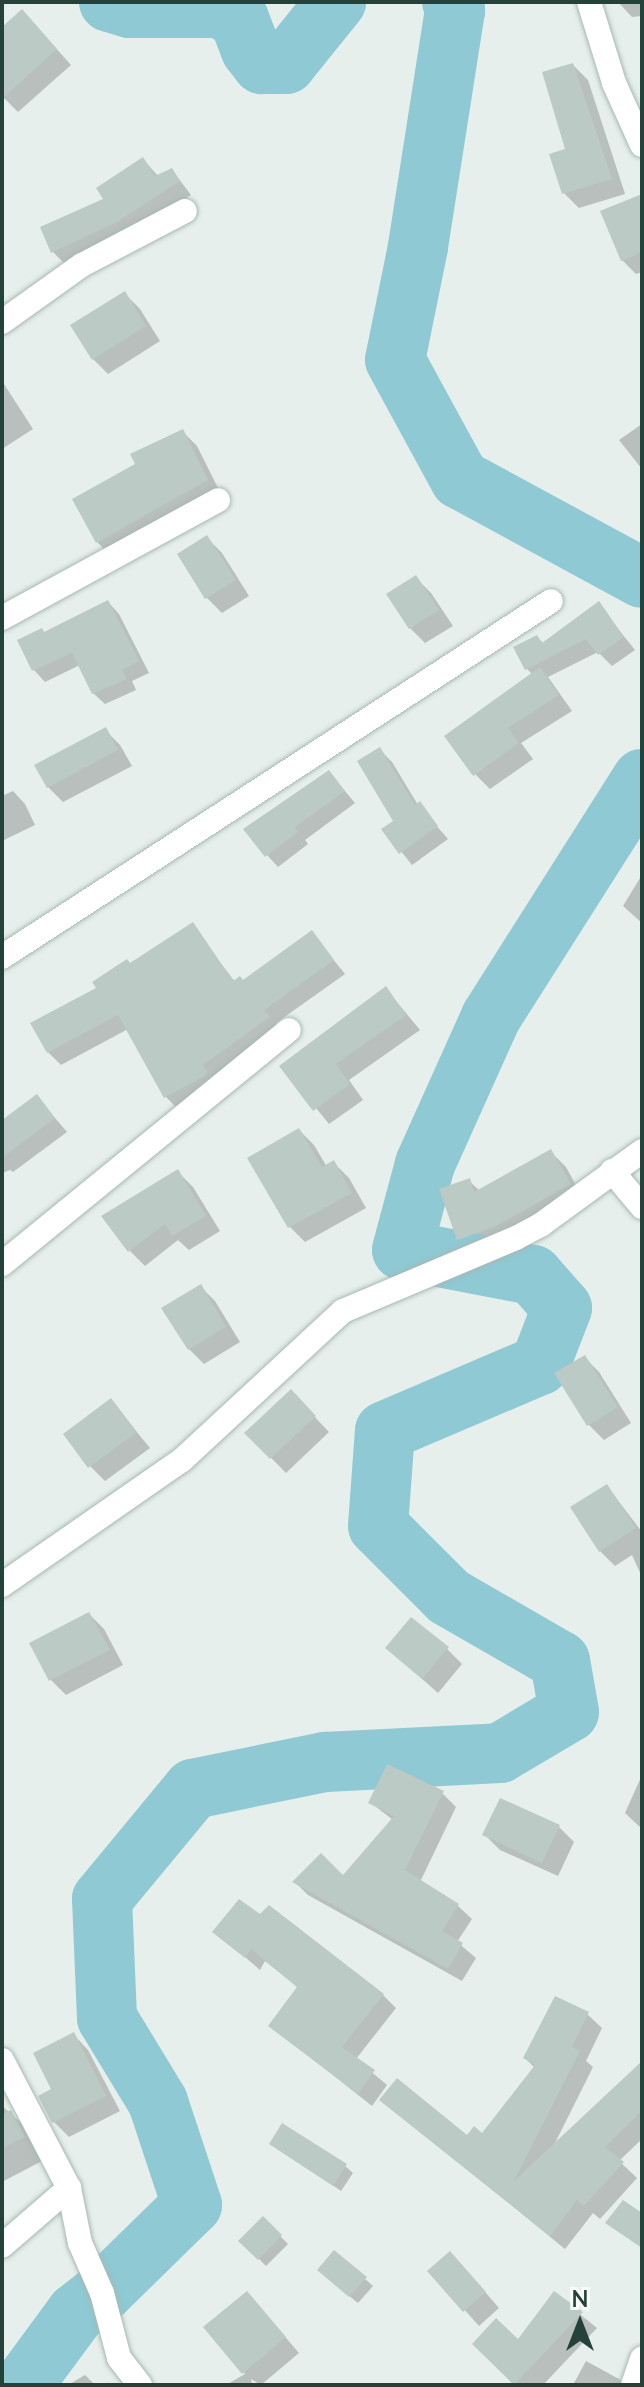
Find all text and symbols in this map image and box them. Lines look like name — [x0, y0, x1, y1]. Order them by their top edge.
north arrow — [540, 2283, 620, 2363]
text: N — [572, 2285, 588, 2312]

